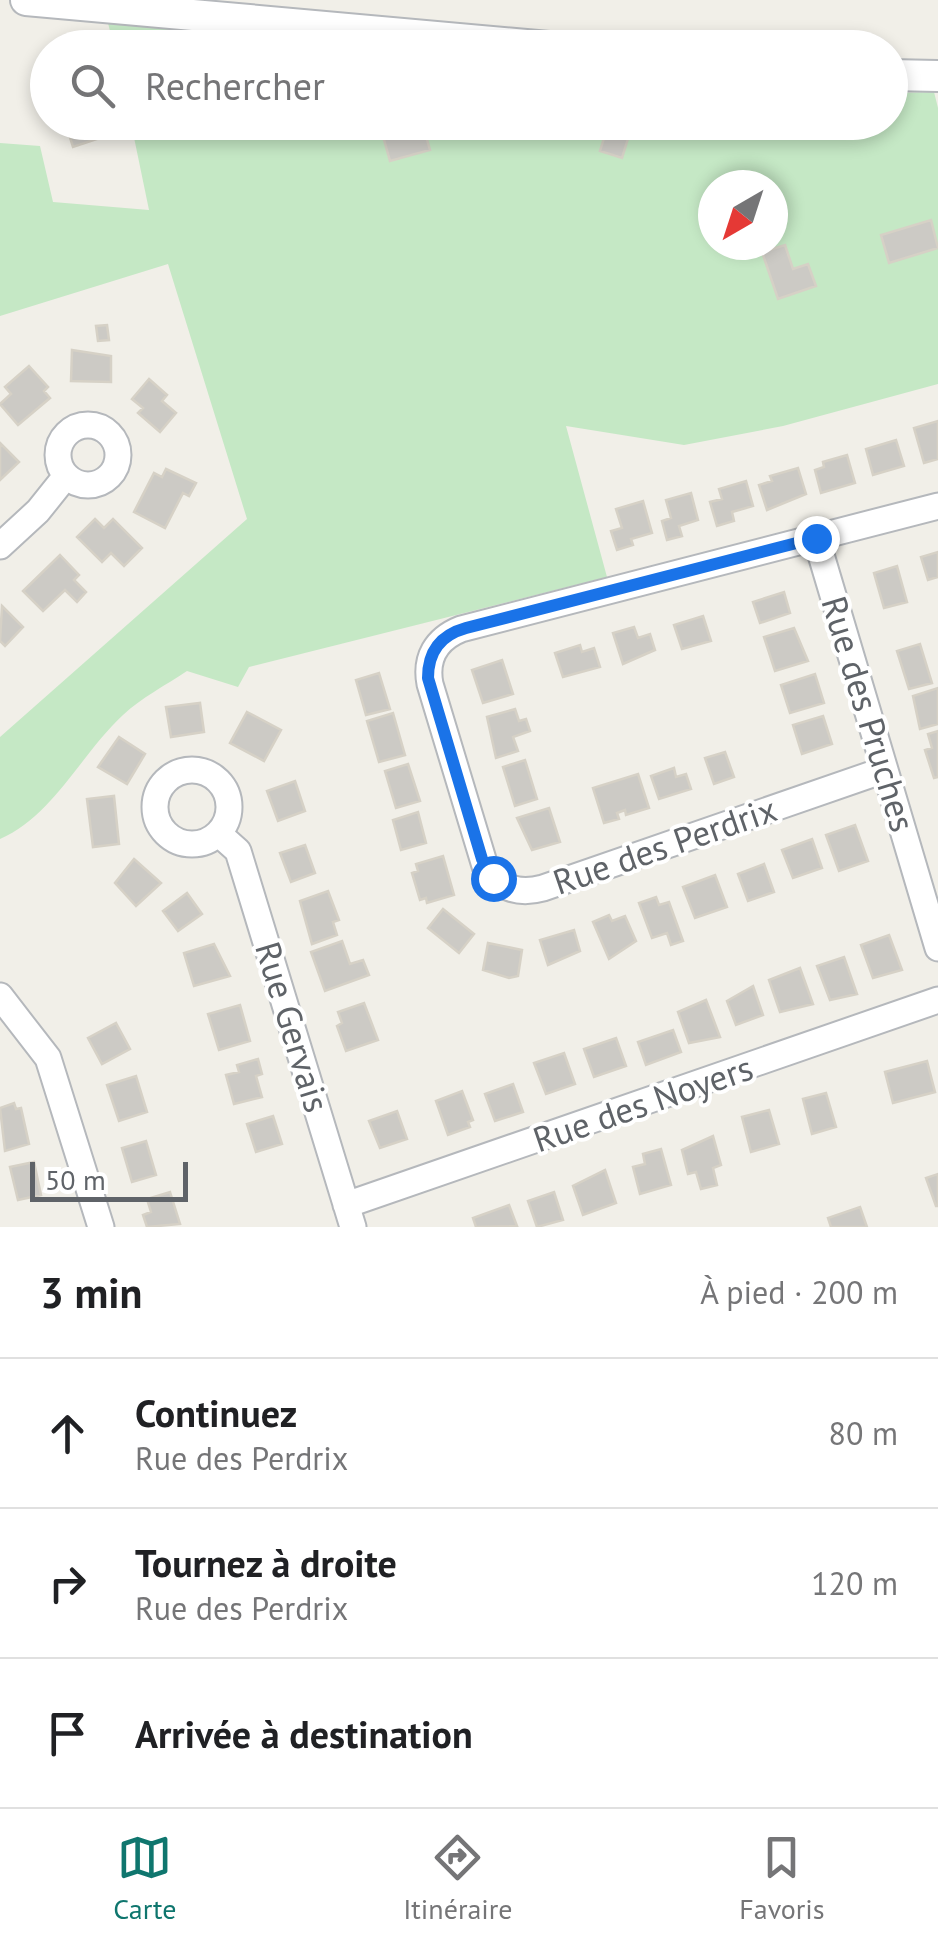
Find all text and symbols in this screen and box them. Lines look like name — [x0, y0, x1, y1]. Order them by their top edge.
search box — [30, 30, 908, 140]
icon: search — [65, 58, 120, 113]
text: Rechercher — [145, 61, 325, 110]
north arrow — [698, 170, 788, 260]
route end — [794, 516, 840, 562]
street label: Rue des Pruches — [811, 590, 927, 837]
street label: Rue des Perdrix — [547, 785, 782, 905]
route start — [471, 856, 517, 902]
street label: Rue Gervais — [245, 936, 341, 1118]
street label: Rue des Noyers — [527, 1044, 759, 1162]
scale bar — [30, 1157, 188, 1202]
text: 50 m — [45, 1161, 106, 1198]
text: 3 min — [40, 1265, 142, 1320]
text: À pied · 200 m — [700, 1271, 898, 1313]
text: Continuez — [135, 1388, 297, 1437]
icon: ahead — [40, 1406, 95, 1461]
text: 80 m — [829, 1412, 898, 1454]
text: Rue des Perdrix — [135, 1437, 348, 1479]
text: Tournez à droite — [135, 1538, 397, 1587]
icon: right — [40, 1556, 95, 1611]
text: 120 m — [811, 1562, 898, 1604]
text: Rue des Perdrix — [135, 1587, 348, 1629]
icon: arrive — [40, 1706, 95, 1761]
text: Arrivée à destination — [135, 1709, 473, 1758]
tab: Carte — [113, 1830, 177, 1927]
tab: Itinéraire — [403, 1830, 513, 1927]
tab: Favoris — [739, 1830, 825, 1927]

